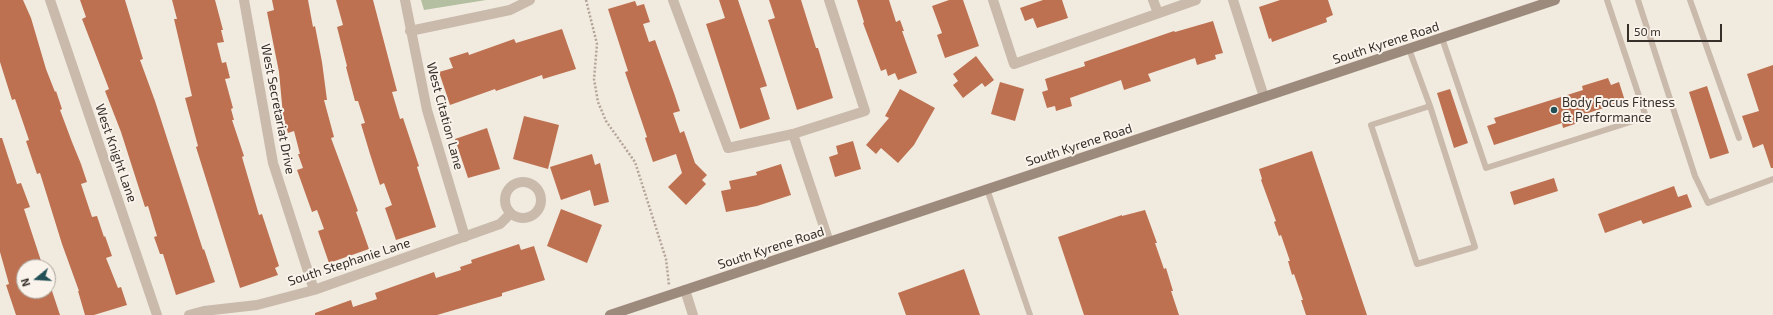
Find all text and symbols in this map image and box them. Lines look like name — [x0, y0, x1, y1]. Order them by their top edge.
scale bar — [1629, 16, 1724, 42]
street label: South Kyrene Road — [1331, 18, 1441, 68]
text: 50 m — [1634, 24, 1661, 38]
street label: West Secretariat Drive — [258, 42, 298, 176]
street label: West Citation Lane — [423, 61, 467, 171]
place label: Body Focus Fitness & Performance — [1562, 95, 1675, 126]
street label: West Knight Lane — [92, 102, 140, 204]
marker: Body Focus Fitness & Performance — [1549, 105, 1559, 115]
street label: South Kyrene Road — [1024, 120, 1134, 170]
street label: South Kyrene Road — [716, 223, 826, 273]
street label: South Stephanie Lane — [286, 235, 412, 289]
north arrow — [16, 259, 56, 299]
text: N — [18, 277, 32, 288]

